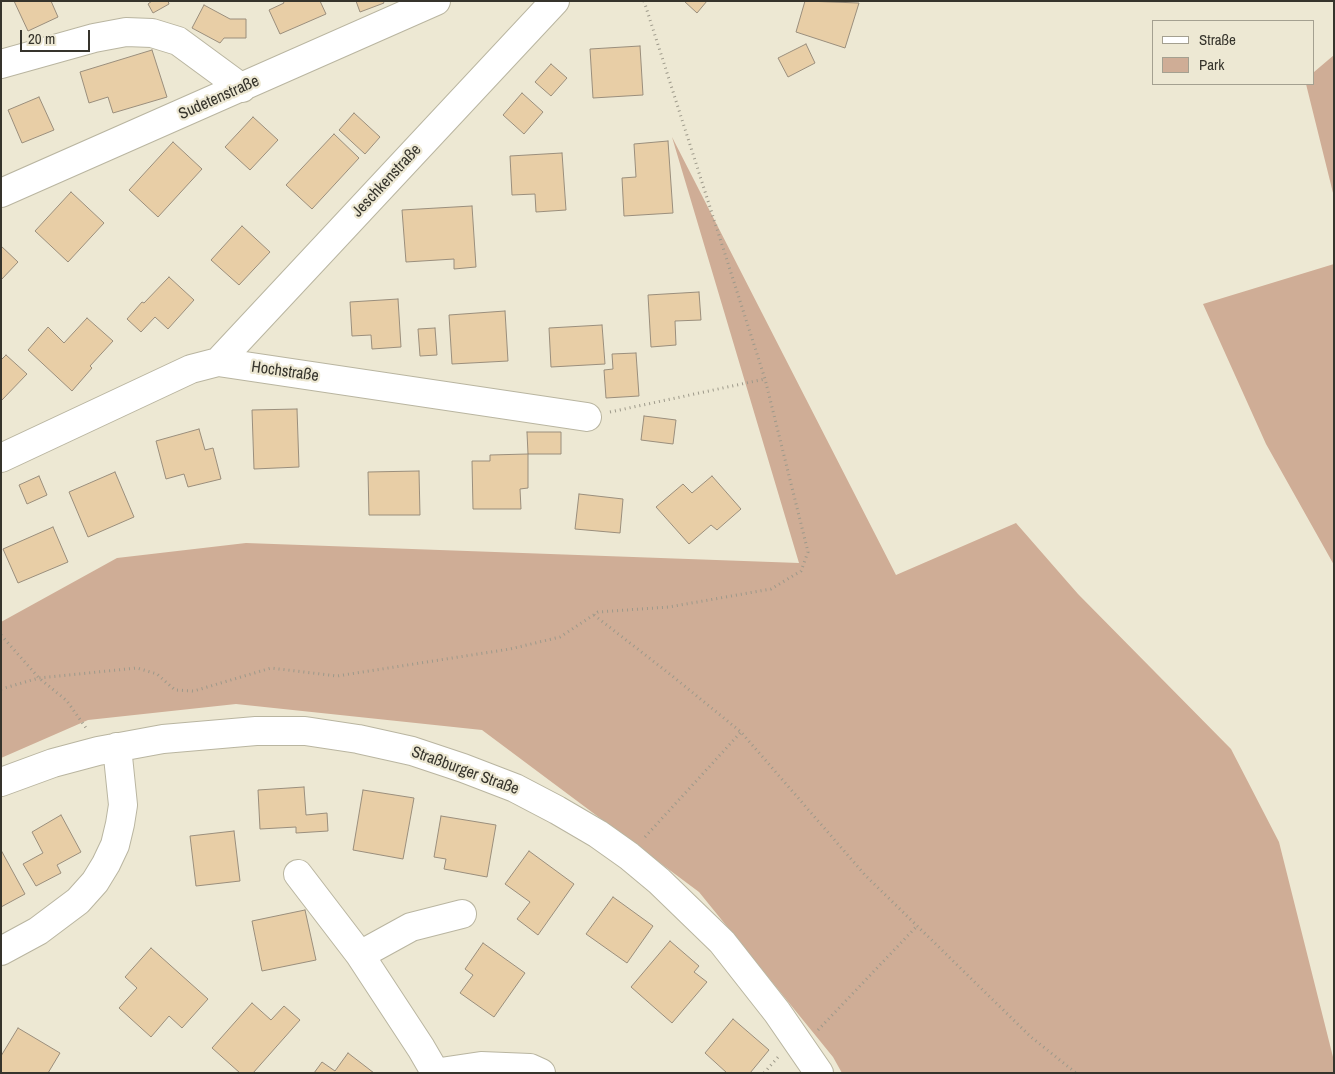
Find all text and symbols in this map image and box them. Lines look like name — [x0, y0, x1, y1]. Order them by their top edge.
scale bar — [22, 20, 92, 52]
legend — [1152, 20, 1315, 85]
text: 20 m — [28, 28, 55, 49]
text: Straße — [1199, 29, 1236, 50]
text: Park — [1199, 54, 1224, 75]
street label: Sudetenstraße — [176, 72, 262, 124]
street label: Jeschkenstraße — [348, 141, 426, 221]
street label: Hochstraße — [250, 358, 320, 386]
street label: Straßburger Straße — [409, 743, 521, 799]

